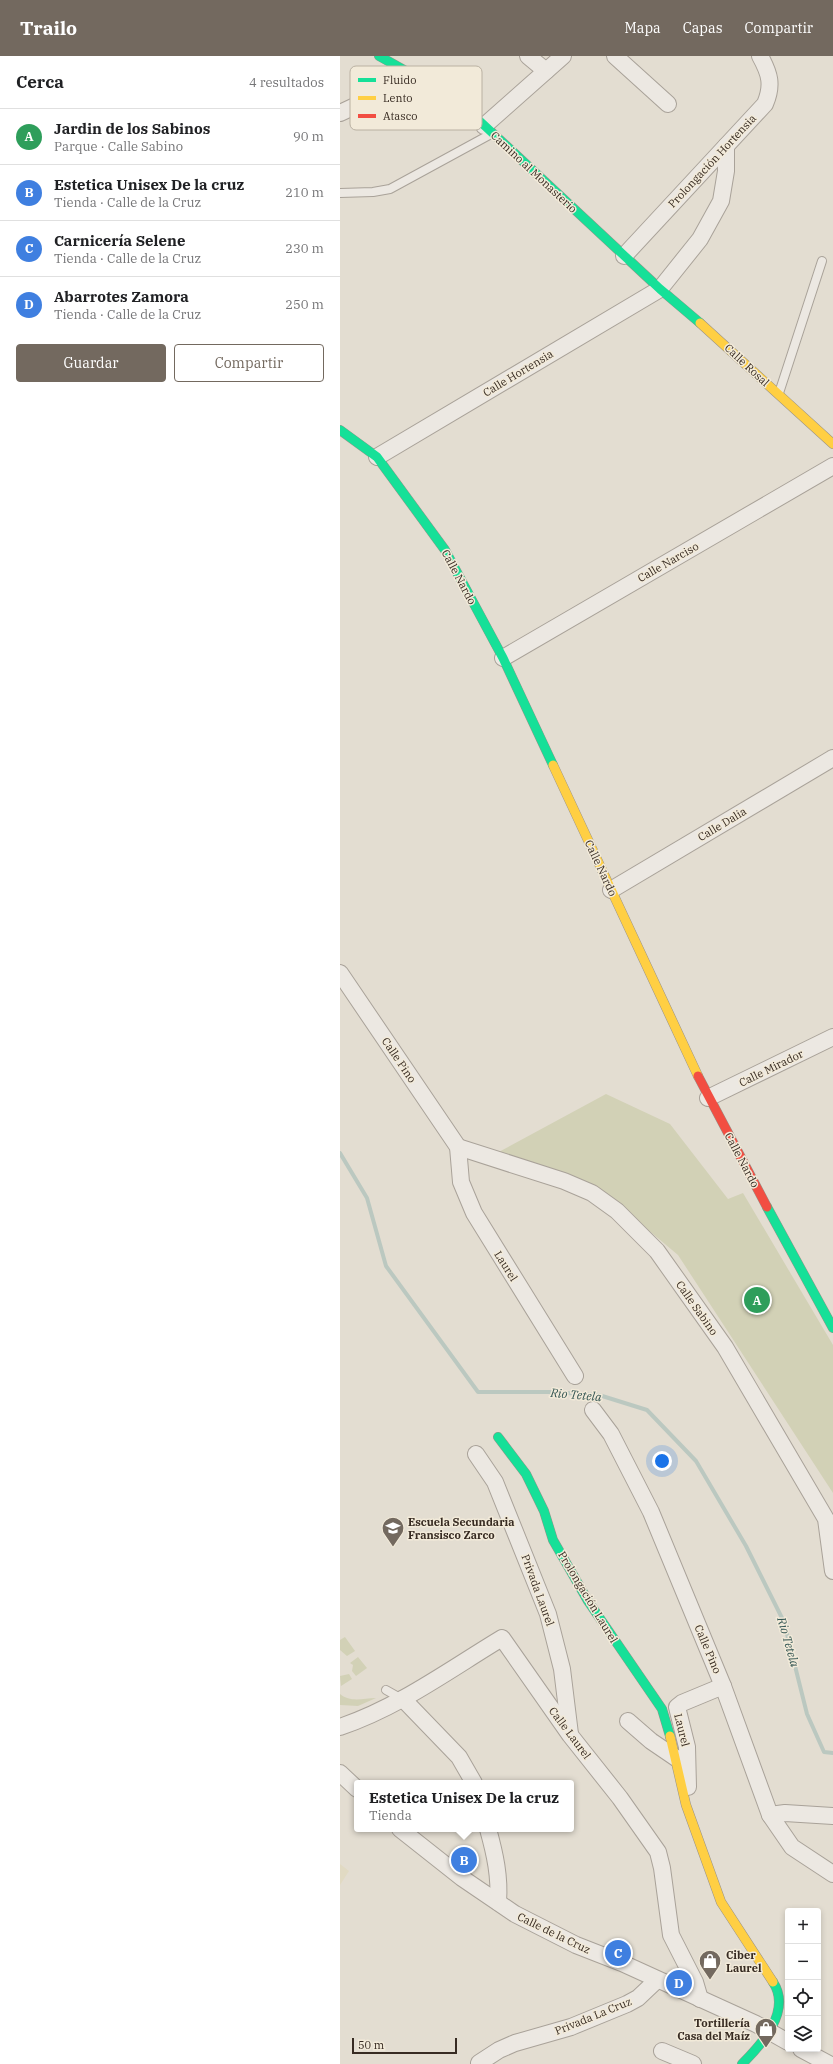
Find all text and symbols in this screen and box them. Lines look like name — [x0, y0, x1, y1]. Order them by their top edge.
text: Trailo — [20, 16, 77, 40]
text: Mapa — [625, 19, 661, 37]
text: Capas — [683, 19, 723, 37]
text: Compartir — [745, 19, 813, 37]
legend — [350, 66, 482, 130]
text: Cerca — [16, 71, 64, 93]
text: Fluido — [383, 73, 416, 87]
text: 4 resultados — [249, 74, 324, 91]
text: Lento — [383, 91, 413, 105]
text: Atasco — [383, 109, 417, 123]
street label: Prolongación Hortensia — [665, 111, 759, 211]
text: Jardin de los Sabinos — [54, 119, 210, 138]
text: A — [24, 128, 34, 145]
text: 90 m — [293, 128, 324, 145]
street label: Camino al Monasterio — [488, 128, 580, 216]
text: Parque · Calle Sabino — [54, 138, 183, 155]
text: Estetica Unisex De la cruz — [54, 175, 244, 194]
text: B — [24, 184, 34, 201]
text: 210 m — [285, 184, 324, 201]
text: Tienda · Calle de la Cruz — [54, 194, 201, 211]
text: Carnicería Selene — [54, 231, 185, 250]
text: C — [25, 240, 33, 257]
text: 230 m — [285, 240, 324, 257]
text: Tienda · Calle de la Cruz — [54, 250, 201, 267]
text: Abarrotes Zamora — [54, 287, 189, 306]
text: D — [24, 296, 34, 313]
text: 250 m — [285, 296, 324, 313]
text: Tienda · Calle de la Cruz — [54, 306, 201, 323]
street label: Calle Rosal — [722, 341, 772, 389]
button: Guardar — [16, 344, 166, 382]
button: Compartir — [174, 344, 324, 382]
street label: Calle Hortensia — [480, 347, 556, 399]
street label: Calle Narciso — [635, 539, 701, 585]
street label: Calle Nardo — [439, 547, 479, 607]
street label: Calle Dalia — [695, 804, 749, 844]
street label: Calle Nardo — [582, 838, 620, 898]
street label: Calle Pino — [379, 1035, 419, 1085]
street label: Calle Mirador — [737, 1046, 806, 1090]
street label: Calle Nardo — [722, 1130, 762, 1190]
street label: Laurel — [491, 1248, 521, 1284]
street label: Calle Sabino — [673, 1278, 721, 1338]
pin: A — [744, 1285, 770, 1315]
water label: Rio Tetela — [549, 1385, 603, 1404]
your location — [652, 1451, 672, 1471]
school or university icon: Escuela Secundaria Fransisco Zarco — [380, 1515, 406, 1548]
place label: Escuela Secundaria Fransisco Zarco — [408, 1515, 515, 1542]
street label: Prolongación Laurel — [555, 1549, 621, 1645]
street label: Privada Laurel — [519, 1552, 557, 1628]
water label: Rio Tetela — [774, 1614, 803, 1669]
street label: Calle Pino — [691, 1622, 725, 1676]
street label: Calle Laurel — [546, 1704, 594, 1762]
street label: Laurel — [671, 1712, 693, 1748]
popup — [354, 1780, 574, 1832]
text: Estetica Unisex De la cruz — [369, 1788, 559, 1807]
text: Tienda — [369, 1807, 412, 1824]
pin: B — [451, 1845, 477, 1875]
map controls — [785, 1908, 821, 2052]
button: + — [785, 1908, 821, 1944]
street label: Calle de la Cruz — [515, 1909, 593, 1957]
pin: C — [605, 1938, 631, 1968]
button: − — [785, 1944, 821, 1980]
shop icon: Ciber Laurel — [697, 1948, 723, 1981]
place label: Ciber Laurel — [726, 1948, 762, 1975]
pin: D — [666, 1968, 692, 1998]
button: locate — [785, 1980, 821, 2016]
street label: Privada La Cruz — [553, 1994, 634, 2038]
place label: Tortillería Casa del Maíz — [677, 2016, 750, 2043]
shop icon: Tortillería Casa del Maíz — [753, 2016, 779, 2049]
button: layers — [785, 2016, 821, 2052]
scale bar — [352, 2036, 457, 2055]
text: 50 m — [358, 2038, 384, 2052]

